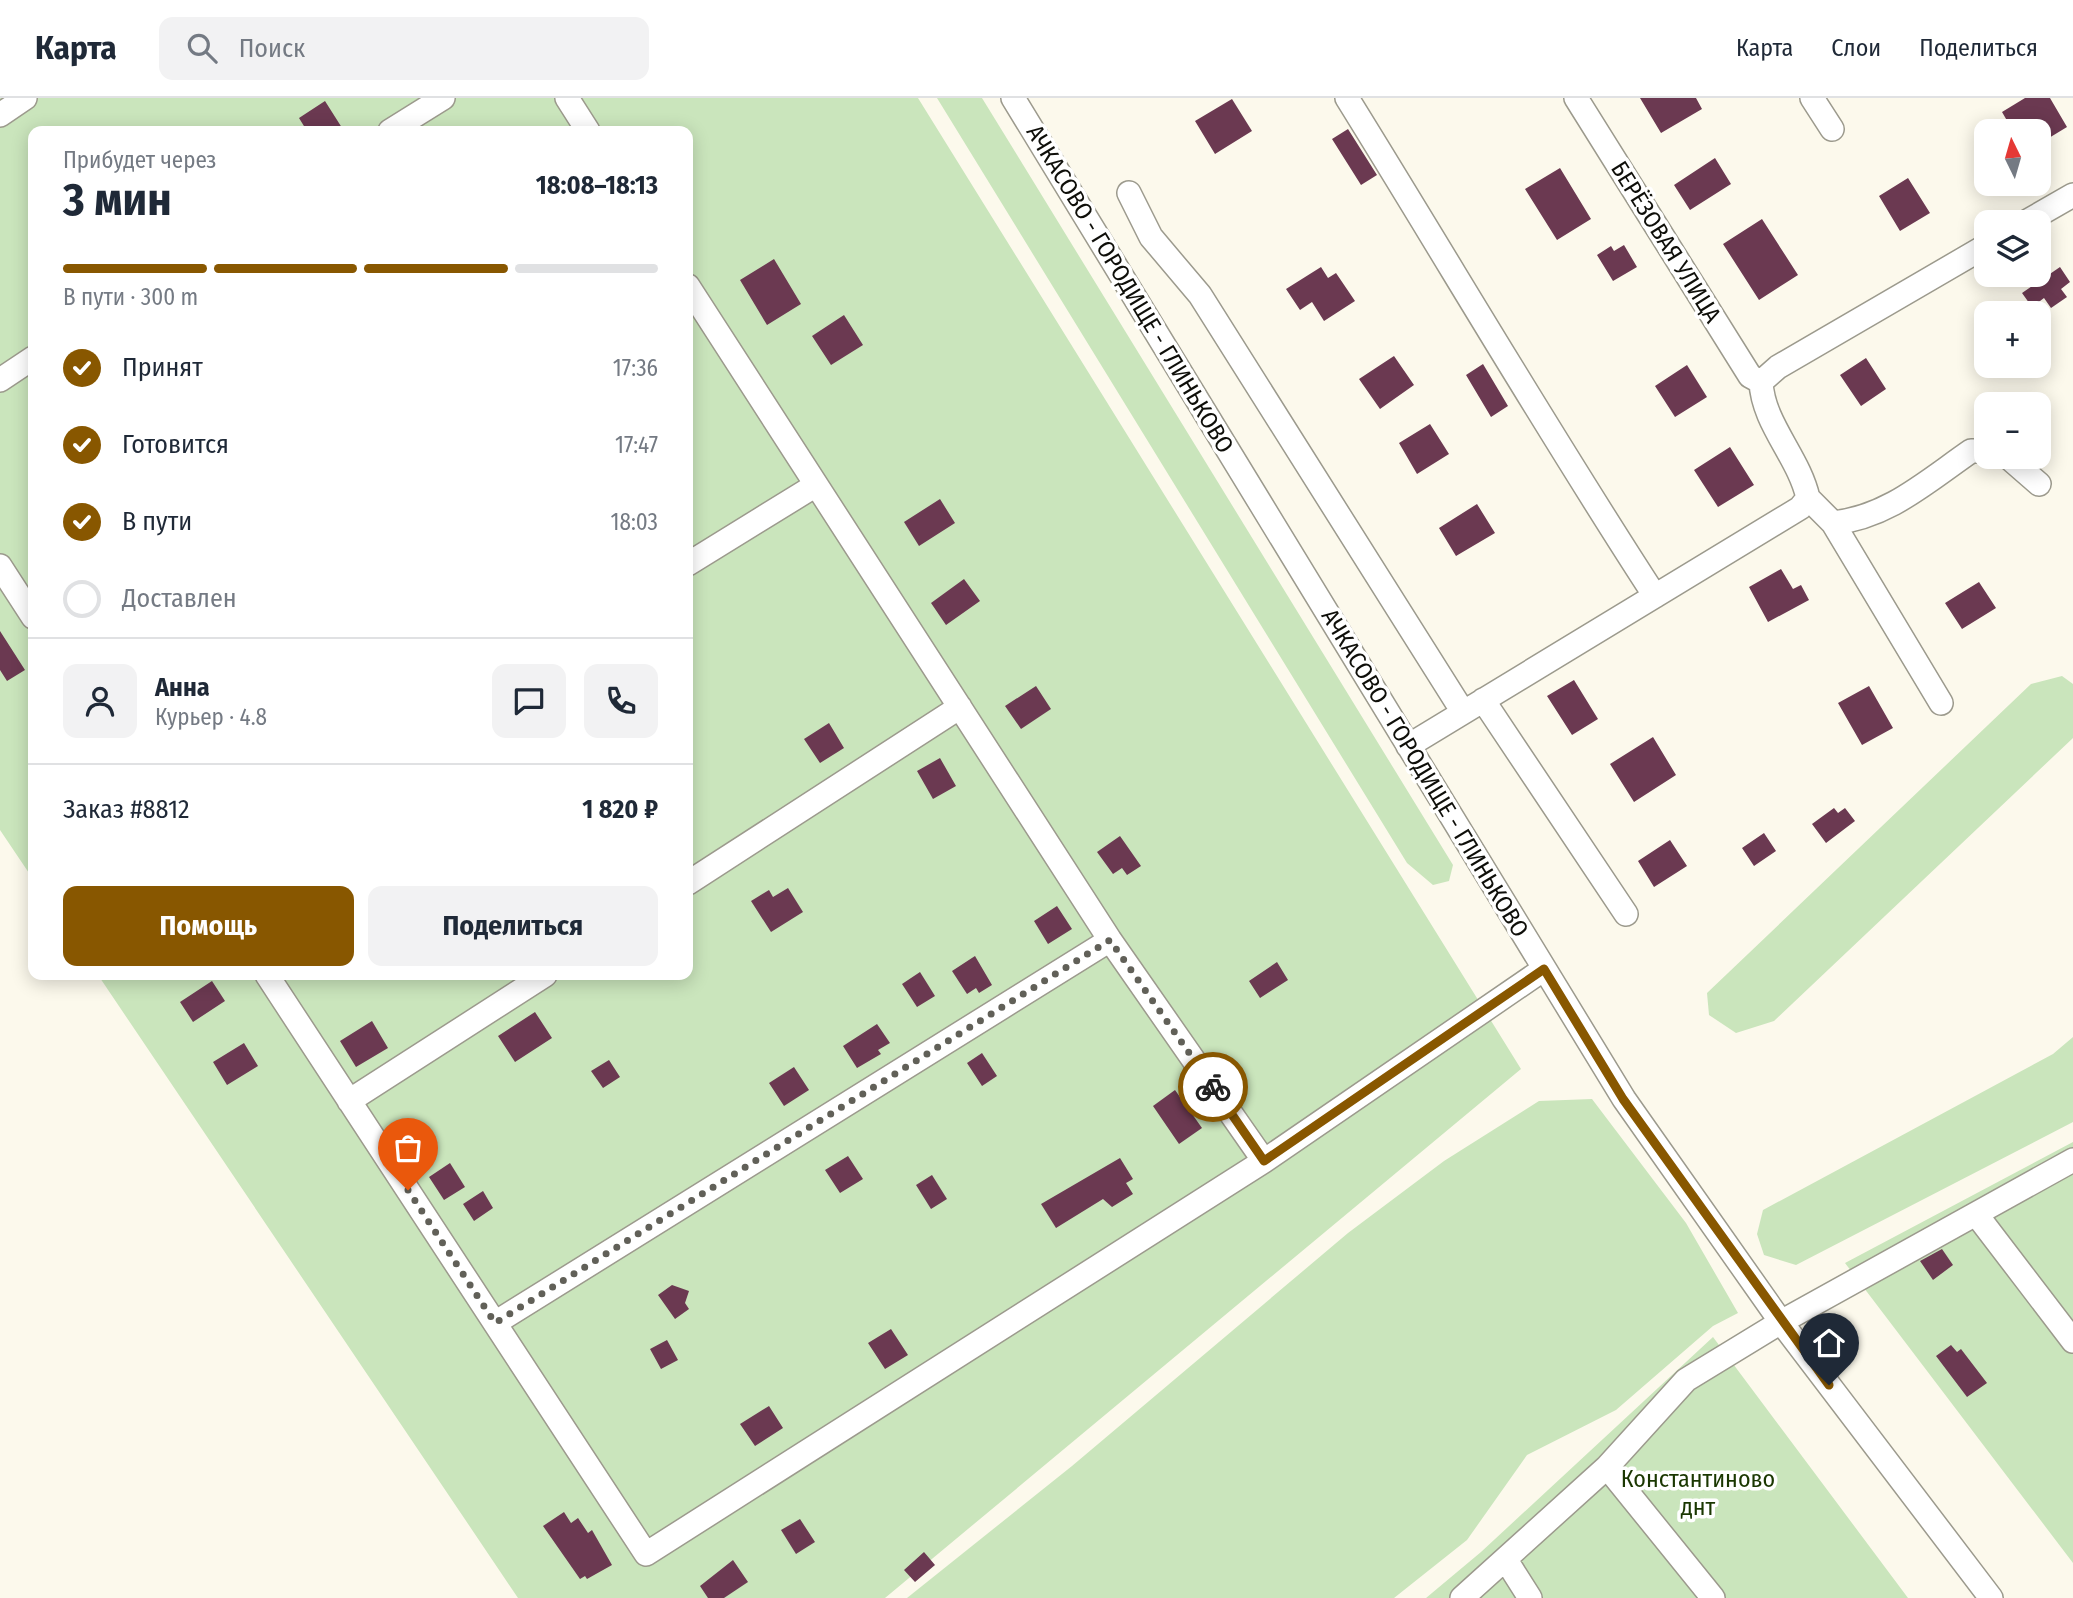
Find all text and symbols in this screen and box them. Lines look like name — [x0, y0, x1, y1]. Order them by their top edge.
search box — [159, 17, 649, 80]
text: Карта — [35, 28, 117, 68]
icon: search — [183, 29, 221, 67]
text: Поиск — [239, 33, 305, 64]
text: Карта — [1736, 34, 1793, 62]
text: Слои — [1831, 34, 1881, 62]
text: Поделиться — [1919, 34, 2038, 62]
north arrow — [1974, 119, 2051, 196]
map controls — [1974, 119, 2051, 469]
street label: АЧКАСОВО - ГОРОДИЩЕ - ГЛИНЬКОВО — [1021, 120, 1239, 458]
text: Прибудет через — [63, 146, 216, 174]
street label: БЕРЁЗОВАЯ УЛИЦА — [1605, 156, 1727, 328]
text: 18:08–18:13 — [536, 170, 658, 201]
text: 3 мин — [63, 172, 172, 227]
button: layers — [1974, 210, 2051, 287]
text: В пути · 300 m — [63, 283, 198, 311]
button: + — [1974, 301, 2051, 378]
icon: check — [63, 349, 101, 387]
text: Принят — [122, 352, 203, 383]
text: 17:36 — [613, 354, 658, 382]
button: − — [1974, 392, 2051, 469]
icon: check — [63, 426, 101, 464]
text: Готовится — [122, 429, 229, 460]
text: 17:47 — [615, 431, 658, 459]
icon: check — [63, 503, 101, 541]
text: В пути — [122, 506, 192, 537]
text: 18:03 — [611, 508, 658, 536]
text: Доставлен — [122, 583, 237, 614]
street label: АЧКАСОВО - ГОРОДИЩЕ - ГЛИНЬКОВО — [1316, 604, 1534, 942]
button: person — [63, 664, 137, 738]
button: chat — [492, 664, 566, 738]
button: phone — [584, 664, 658, 738]
text: Анна — [155, 672, 210, 703]
text: Курьер · 4.8 — [155, 703, 267, 731]
text: Заказ #8812 — [63, 794, 190, 825]
text: 1 820 ₽ — [582, 794, 658, 825]
button: Помощь — [63, 886, 354, 966]
button: Поделиться — [368, 886, 658, 966]
courier — [1178, 1052, 1248, 1122]
icon: bike — [1194, 1068, 1232, 1106]
pin — [378, 1118, 438, 1190]
icon: bag — [389, 1129, 427, 1167]
pin — [1799, 1313, 1859, 1385]
icon: home — [1810, 1324, 1848, 1362]
park label: Константиново днт — [1621, 1465, 1775, 1521]

